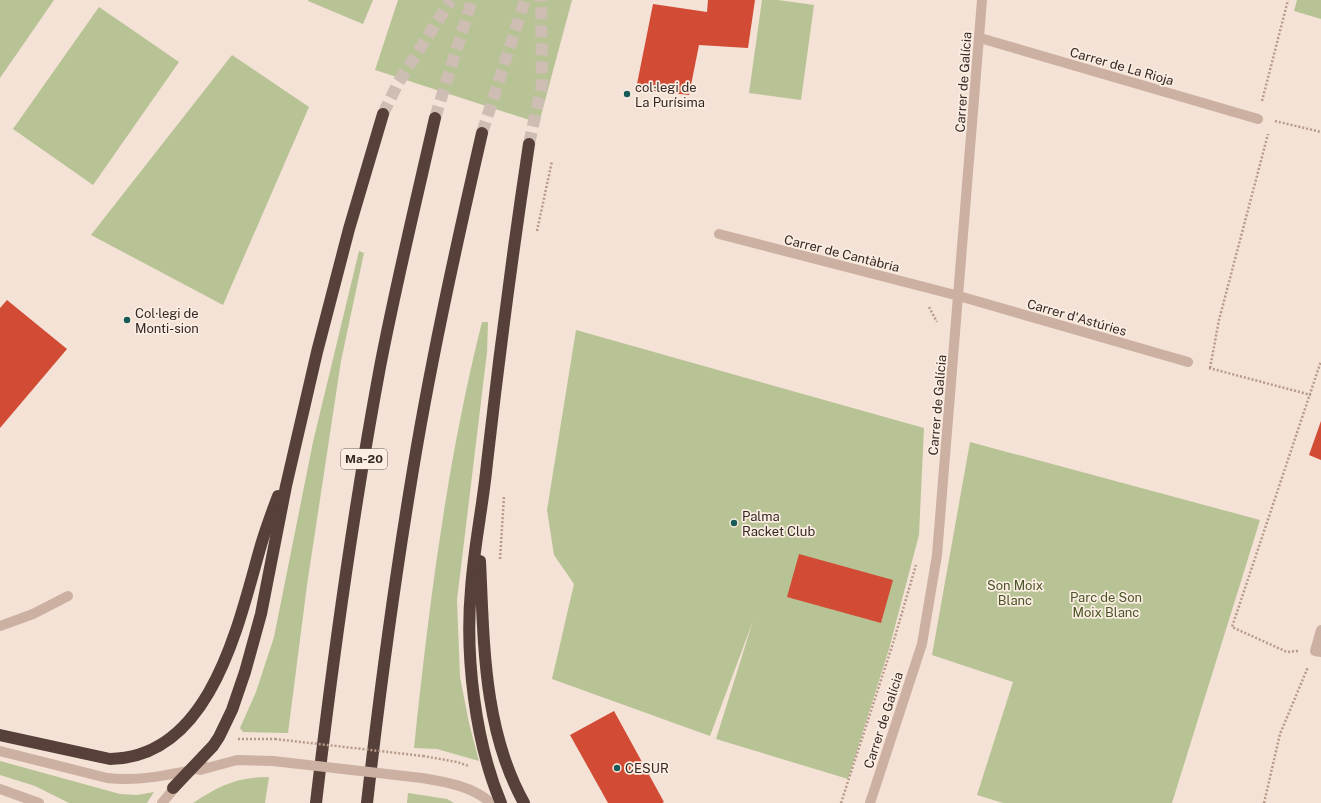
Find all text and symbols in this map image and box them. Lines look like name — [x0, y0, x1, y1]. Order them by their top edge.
street label: Carrer de Galícia — [952, 31, 974, 133]
street label: Carrer de La Rioja — [1068, 44, 1175, 88]
place label: col·legi de La Purísima — [635, 80, 705, 110]
marker: col·legi de La Purísima — [622, 89, 632, 99]
street label: Carrer de Cantàbria — [783, 232, 901, 275]
street label: Carrer d'Astúries — [1025, 296, 1128, 339]
place label: Col·legi de Monti-sion — [135, 306, 199, 336]
marker: Col·legi de Monti-sion — [122, 315, 132, 325]
street label: Carrer de Galícia — [926, 354, 949, 456]
road number: Ma-20 — [341, 449, 387, 469]
place label: Palma Racket Club — [742, 509, 815, 539]
marker: Palma Racket Club — [729, 518, 739, 528]
park label: Son Moix Blanc — [987, 578, 1043, 608]
park label: Parc de Son Moix Blanc — [1070, 590, 1142, 620]
street label: Carrer de Galícia — [861, 670, 906, 770]
place label: CESUR — [625, 761, 669, 776]
marker: CESUR — [612, 763, 622, 773]

